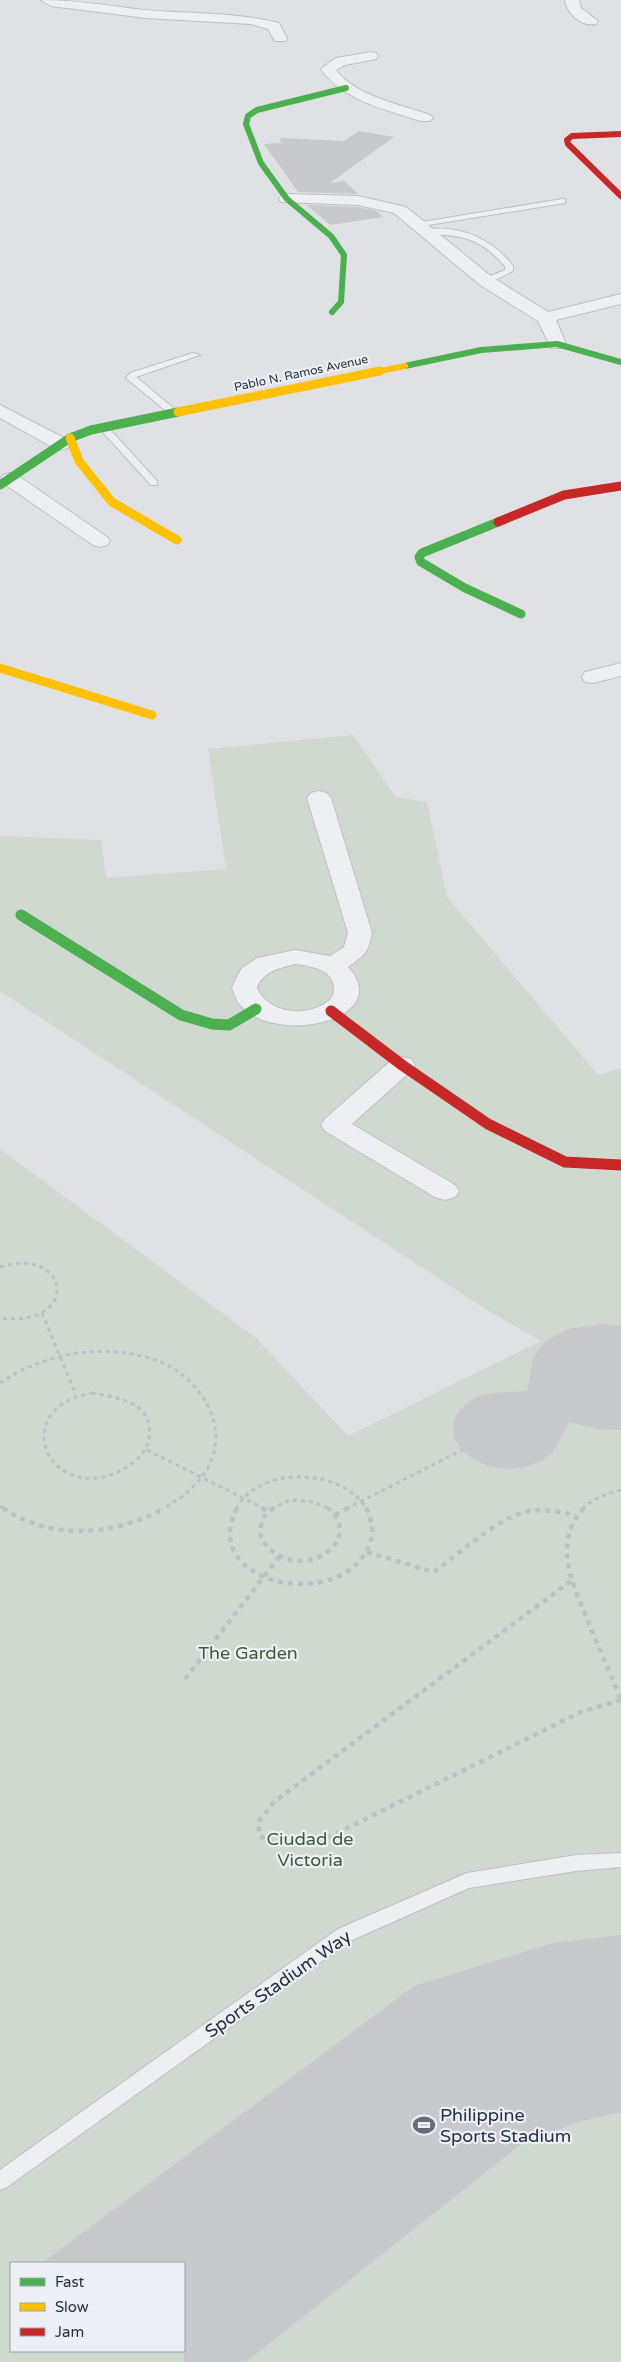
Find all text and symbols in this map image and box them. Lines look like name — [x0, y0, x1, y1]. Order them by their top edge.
street label: Pablo N. Ramos Avenue — [233, 352, 370, 394]
park label: The Garden — [198, 1642, 298, 1664]
park label: Ciudad de Victoria — [266, 1828, 354, 1871]
street label: Sports Stadium Way — [201, 1925, 355, 2043]
place label: Philippine Sports Stadium — [440, 2104, 571, 2147]
sports icon: Philippine Sports Stadium — [411, 2112, 437, 2138]
legend — [10, 2262, 185, 2352]
text: Fast — [55, 2273, 85, 2291]
text: Slow — [55, 2298, 89, 2316]
text: Jam — [55, 2323, 84, 2341]

